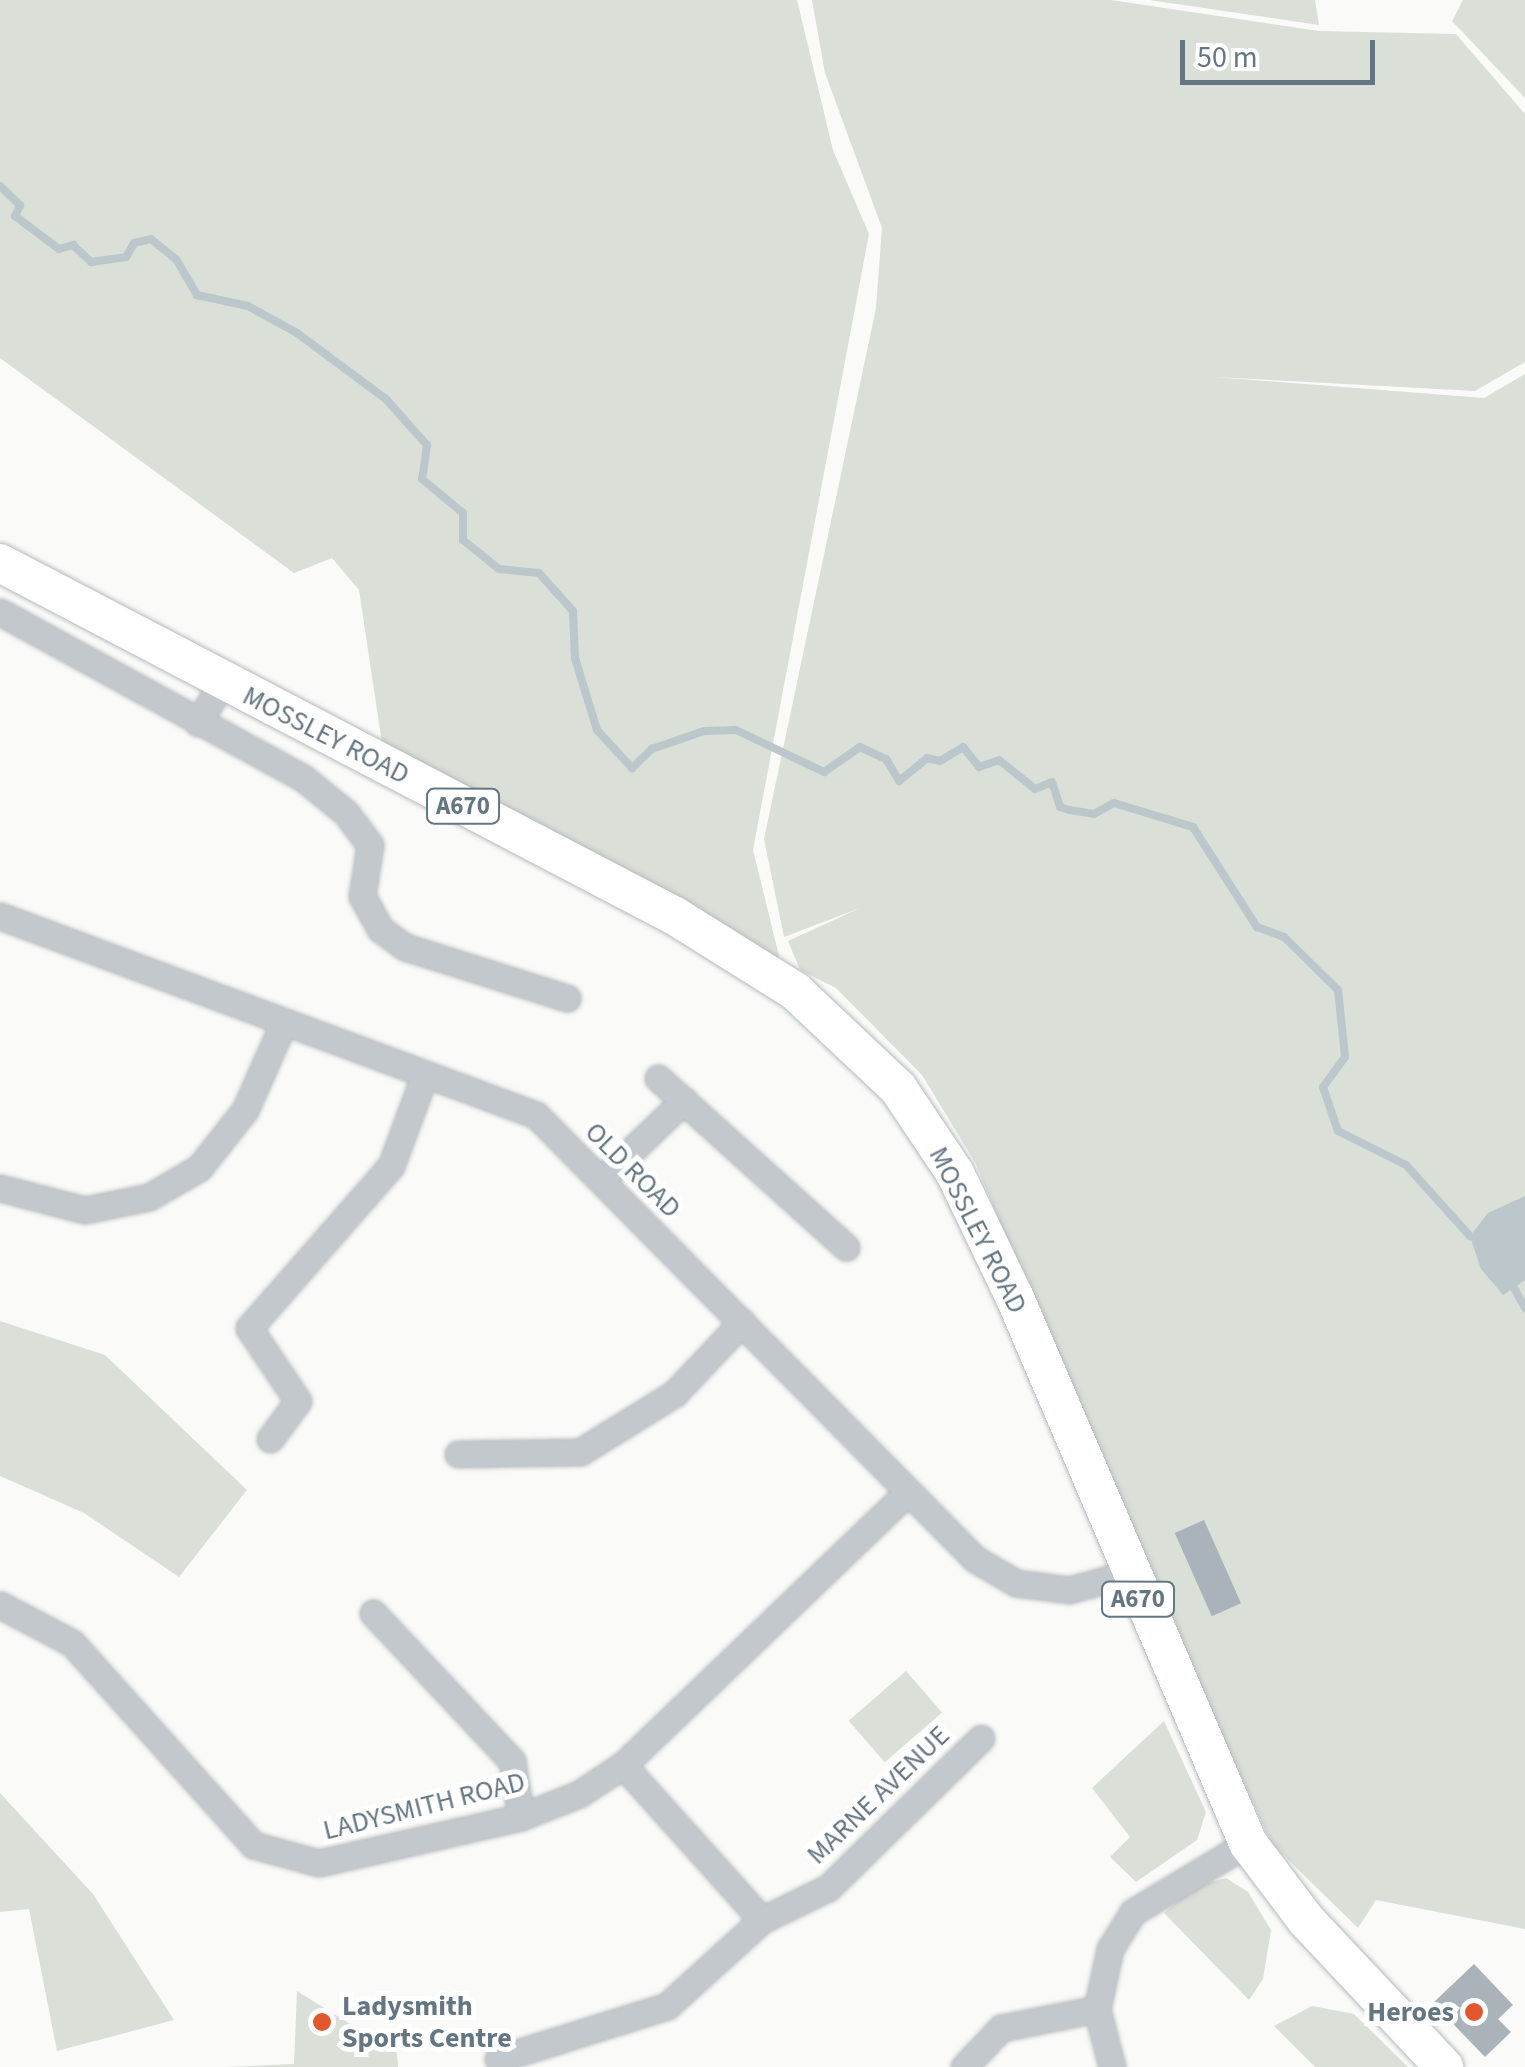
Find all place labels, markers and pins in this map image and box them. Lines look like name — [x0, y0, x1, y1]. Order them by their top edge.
place label: Ladysmith Sports Centre — [342, 1989, 512, 2055]
place label: Heroes — [1367, 1995, 1454, 2029]
marker: Heroes — [1463, 2001, 1485, 2023]
marker: Ladysmith Sports Centre — [311, 2011, 333, 2033]

